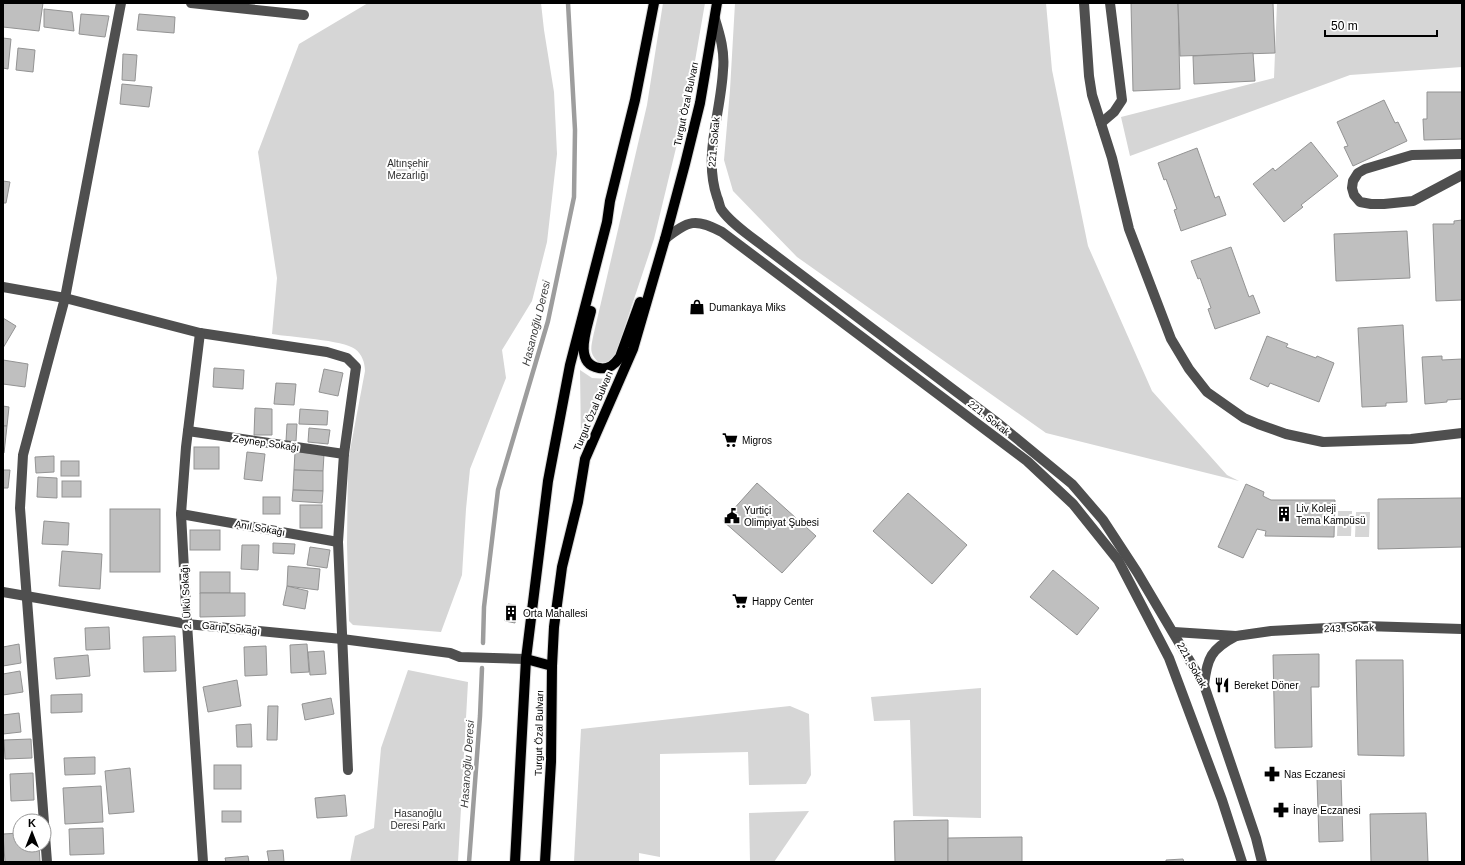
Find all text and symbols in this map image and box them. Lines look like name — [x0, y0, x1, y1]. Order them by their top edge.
scale bar — [1325, 12, 1437, 38]
text: 50 m — [1331, 19, 1358, 33]
street label: Turgut Özal Bulvarı — [672, 61, 700, 147]
street label: 221. Sokak — [706, 116, 722, 167]
park label: Altınşehir Mezarlığı — [387, 158, 430, 181]
water label: Hasanoğlu Deresi — [520, 279, 553, 367]
shop icon: Dumankaya Miks — [688, 298, 706, 316]
place label: Dumankaya Miks — [709, 302, 786, 313]
street label: Turgut Özal Bulvarı — [571, 369, 615, 453]
street label: 221. Sokak — [966, 398, 1013, 438]
supermarket icon: Migros — [721, 431, 739, 449]
street label: Zeynep Sokağı — [232, 433, 300, 453]
place label: Migros — [742, 435, 772, 446]
place label: Liv Koleji Tema Kampüsü — [1296, 503, 1365, 526]
place label: Yurtiçi Olimpiyat Şubesi — [744, 505, 819, 528]
building icon: Liv Koleji Tema Kampüsü — [1275, 505, 1293, 523]
public building icon: Yurtiçi Olimpiyat Şubesi — [723, 507, 741, 525]
street label: Anıl Sokağı — [234, 518, 286, 538]
street label: 2. Ülkü Sokağı — [179, 564, 193, 630]
supermarket icon: Happy Center — [731, 592, 749, 610]
place label: Happy Center — [752, 596, 814, 607]
building icon: Orta Mahallesi — [502, 604, 520, 622]
place label: Orta Mahallesi — [523, 608, 587, 619]
street label: Garip Sokağı — [201, 619, 261, 637]
street label: 243. Sokak — [1324, 622, 1375, 634]
street label: 221. Sokak — [1175, 640, 1209, 690]
restaurant icon: Bereket Döner — [1213, 676, 1231, 694]
place label: Bereket Döner — [1234, 680, 1299, 691]
street label: Turgut Özal Bulvarı — [533, 690, 545, 776]
water label: Hasanoğlu Deresi — [458, 719, 476, 808]
pharmacy icon: Nas Eczanesi — [1263, 765, 1281, 783]
place label: Nas Eczanesi — [1284, 769, 1345, 780]
pharmacy icon: İnaye Eczanesi — [1272, 801, 1290, 819]
place label: İnaye Eczanesi — [1293, 804, 1361, 816]
park label: Hasanoğlu Deresi Parkı — [390, 808, 446, 831]
north arrow — [12, 813, 52, 853]
text: K — [28, 817, 36, 829]

